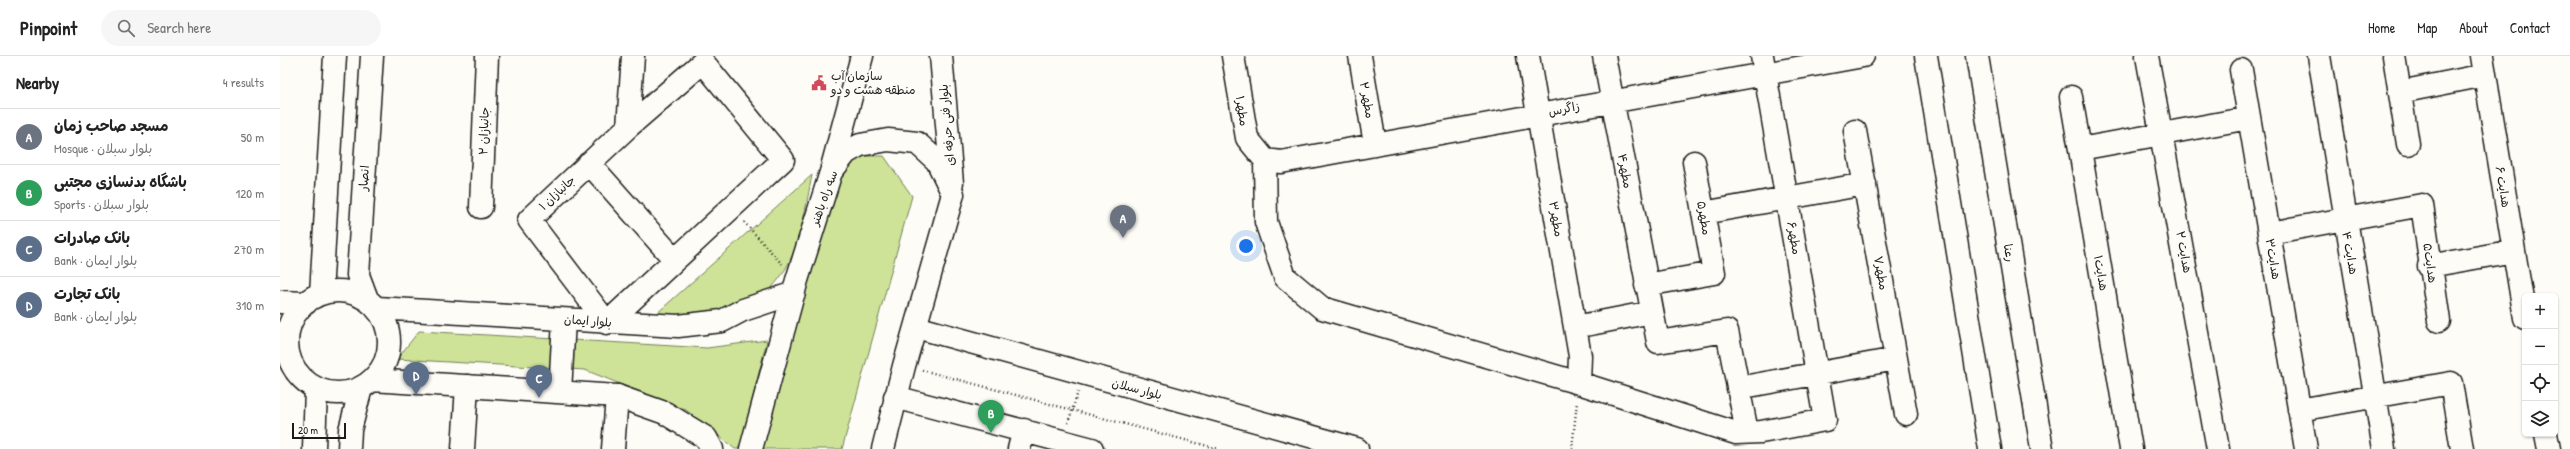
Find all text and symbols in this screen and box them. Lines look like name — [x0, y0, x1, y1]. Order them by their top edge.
search box — [101, 10, 381, 46]
text: Pinpoint — [20, 15, 77, 41]
icon: search — [115, 17, 137, 39]
text: Search here — [147, 17, 211, 38]
text: Home — [2368, 18, 2395, 37]
text: Map — [2417, 18, 2437, 37]
text: About — [2459, 18, 2488, 37]
text: Contact — [2510, 18, 2550, 37]
place label: سازمان آب منطقه هشت و دو — [830, 67, 915, 98]
text: Nearby — [16, 71, 59, 94]
text: 4 results — [223, 73, 264, 91]
public building icon: سازمان آب منطقه هشت و دو — [810, 74, 828, 92]
street label: مطهر ۲ — [1356, 80, 1379, 120]
street label: بلوار فنی حرفه ای — [934, 83, 959, 167]
street label: مطهر۱ — [1232, 95, 1253, 127]
street label: زاگرس — [1547, 97, 1581, 120]
street label: جانبازان ۲ — [474, 107, 493, 155]
text: مسجد صاحب زمان — [54, 115, 168, 136]
text: A — [26, 128, 32, 146]
text: 50 m — [241, 128, 264, 146]
text: Mosque · بلوار سبلان — [54, 139, 152, 157]
street label: مطهر۴ — [1614, 152, 1637, 190]
street label: انصار — [354, 165, 373, 192]
street label: هدایت ۶ — [2492, 165, 2515, 209]
street label: سه راه باهنر — [805, 168, 841, 229]
text: باشگاه بدنسازی مجتبی — [54, 171, 187, 192]
street label: جانبازان ۱ — [535, 171, 579, 214]
text: B — [26, 184, 32, 202]
text: 120 m — [236, 184, 264, 202]
text: Sports · بلوار سبلان — [54, 195, 149, 213]
street label: مطهر۵ — [1693, 199, 1716, 236]
street label: مطهر۳ — [1545, 200, 1568, 238]
pin: A — [1110, 205, 1136, 238]
street label: مطهر۶ — [1783, 220, 1806, 256]
text: بانک صادرات — [54, 227, 130, 248]
street label: هدایت ۲ — [2172, 230, 2197, 275]
street label: هدایت ۴ — [2338, 230, 2363, 276]
your location — [1236, 236, 1256, 256]
street label: هدایت۳ — [2262, 237, 2286, 281]
text: C — [25, 240, 33, 258]
text: 270 m — [234, 240, 264, 258]
street label: هدایت۵ — [2419, 242, 2442, 284]
street label: رعنا — [2000, 243, 2019, 263]
text: Bank · بلوار ایمان — [54, 251, 137, 269]
street label: مطهر۷ — [1870, 254, 1893, 291]
street label: هدایت۱ — [2090, 254, 2113, 292]
text: بانک تجارت — [54, 283, 120, 304]
map controls — [2522, 293, 2558, 437]
button: + — [2522, 293, 2558, 329]
text: D — [26, 296, 32, 314]
text: 310 m — [236, 296, 264, 314]
text: Bank · بلوار ایمان — [54, 307, 137, 325]
street label: بلوار ایمان — [564, 310, 613, 331]
button: − — [2522, 329, 2558, 365]
pin: D — [403, 362, 429, 395]
pin: C — [526, 365, 552, 398]
button: locate — [2522, 365, 2558, 401]
street label: بلوار سبلان — [1110, 374, 1164, 403]
pin: B — [978, 400, 1004, 433]
button: layers — [2522, 401, 2558, 437]
scale bar — [292, 421, 346, 440]
text: 20 m — [298, 423, 318, 437]

